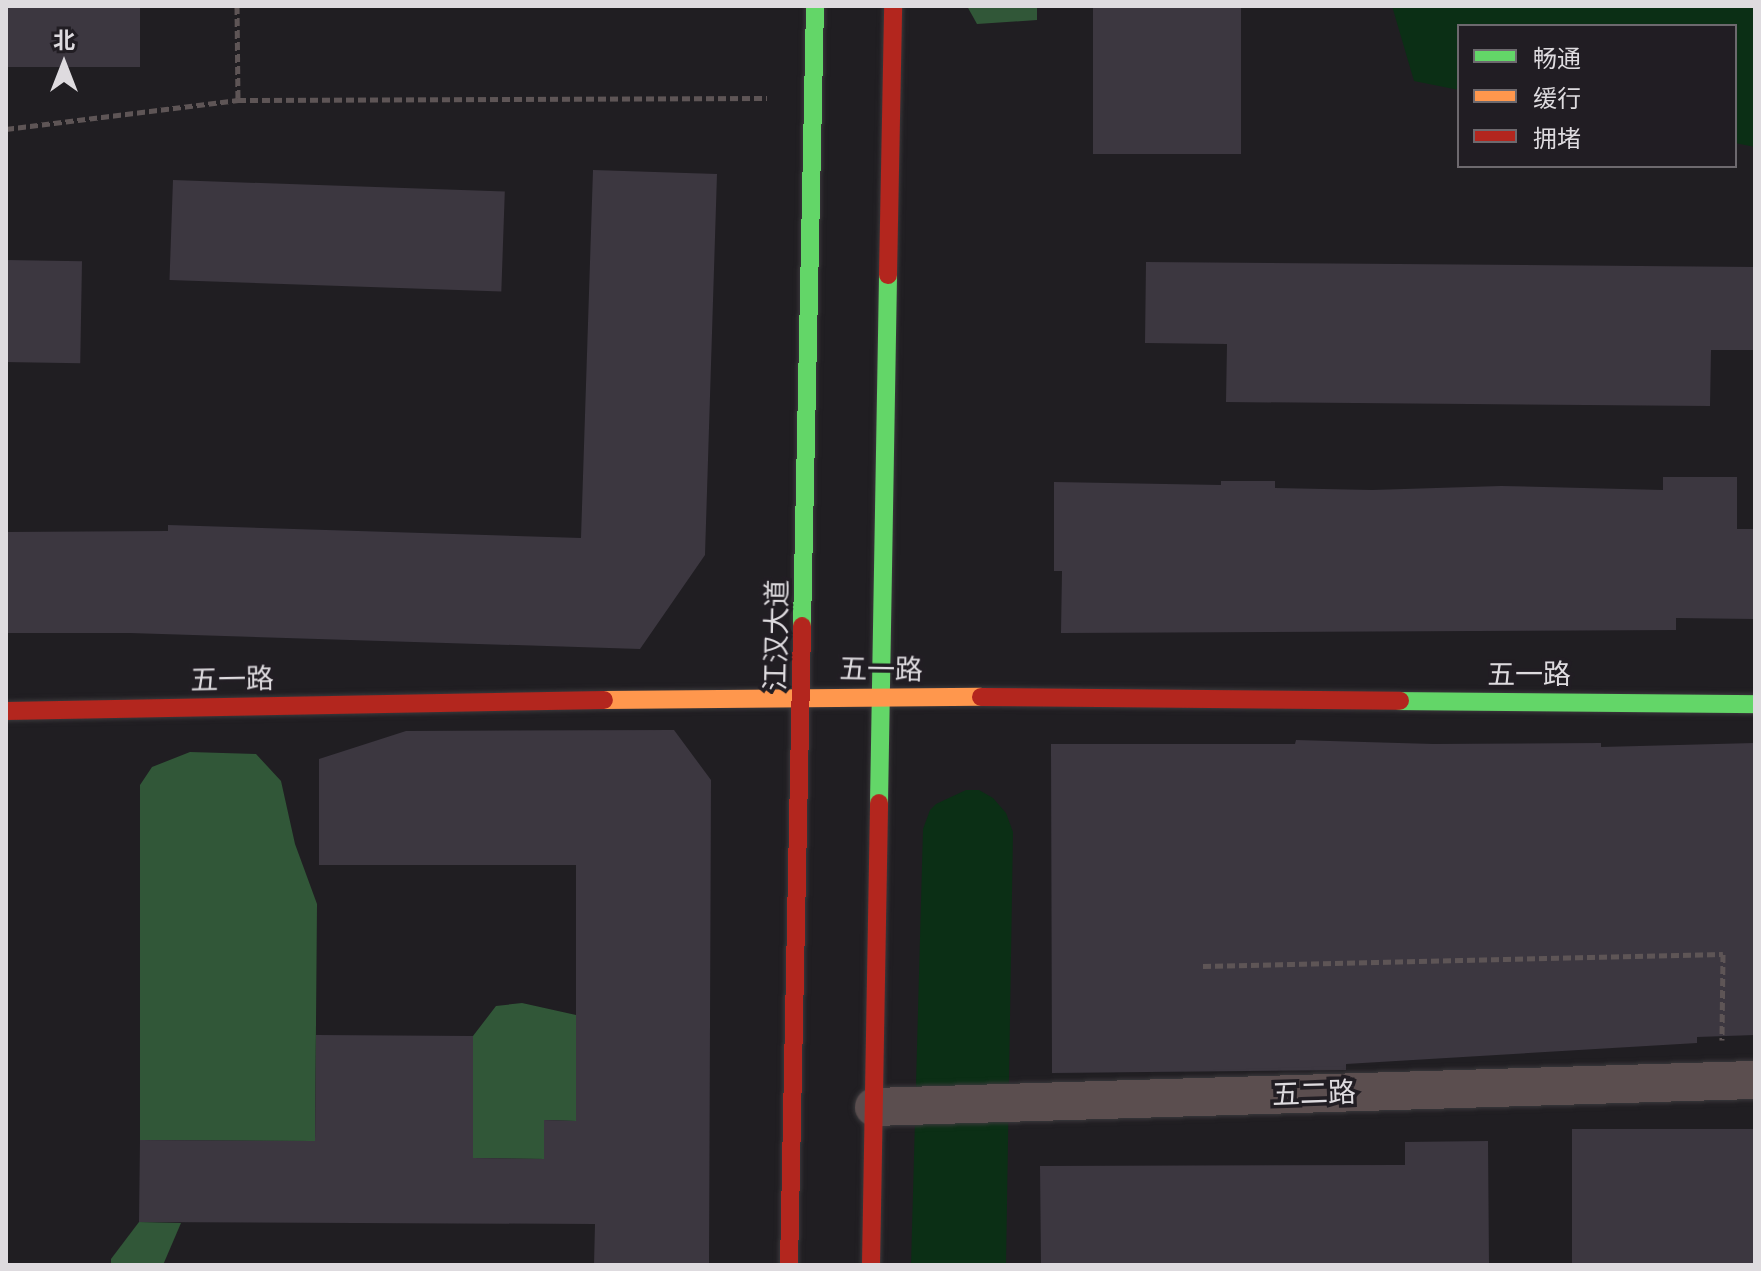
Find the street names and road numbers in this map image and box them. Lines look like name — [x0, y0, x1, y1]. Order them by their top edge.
street label: 江汉大道 — [758, 579, 794, 691]
street label: 五一路 — [839, 651, 923, 687]
street label: 五一路 — [1487, 657, 1571, 691]
street label: 五一路 — [190, 661, 274, 697]
street label: 五二路 — [1271, 1075, 1357, 1111]

